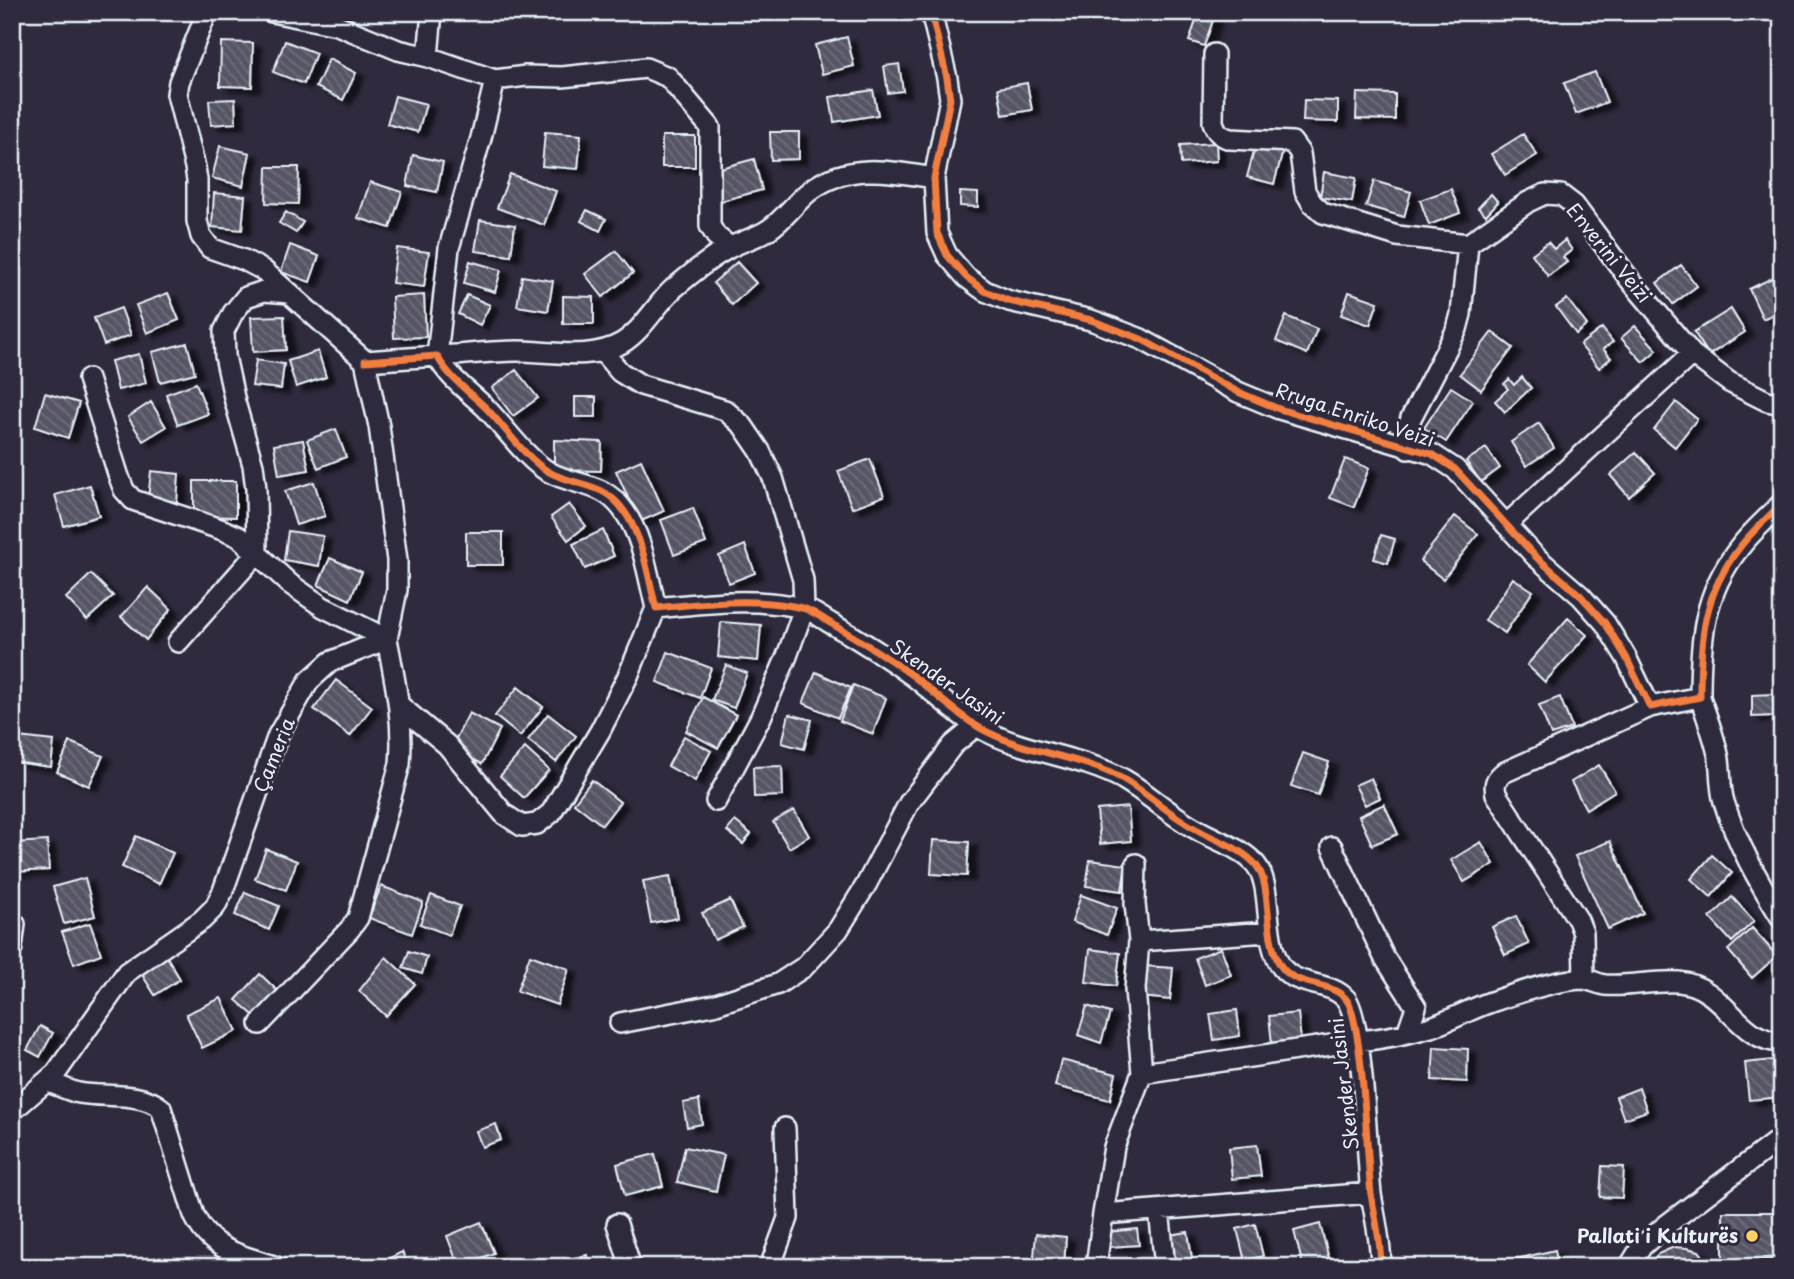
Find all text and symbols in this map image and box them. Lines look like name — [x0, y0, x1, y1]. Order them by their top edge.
street label: Enverini Veizi — [1561, 196, 1659, 308]
street label: Rruga Enriko Veizi — [1272, 375, 1438, 453]
street label: Skender Jasini — [885, 631, 1010, 731]
street label: Çameria — [245, 713, 301, 796]
street label: Skender Jasini — [1321, 1016, 1365, 1152]
place label: Pallati i Kulturës — [1577, 1221, 1738, 1249]
marker: Pallati i Kulturës — [1744, 1228, 1760, 1244]

